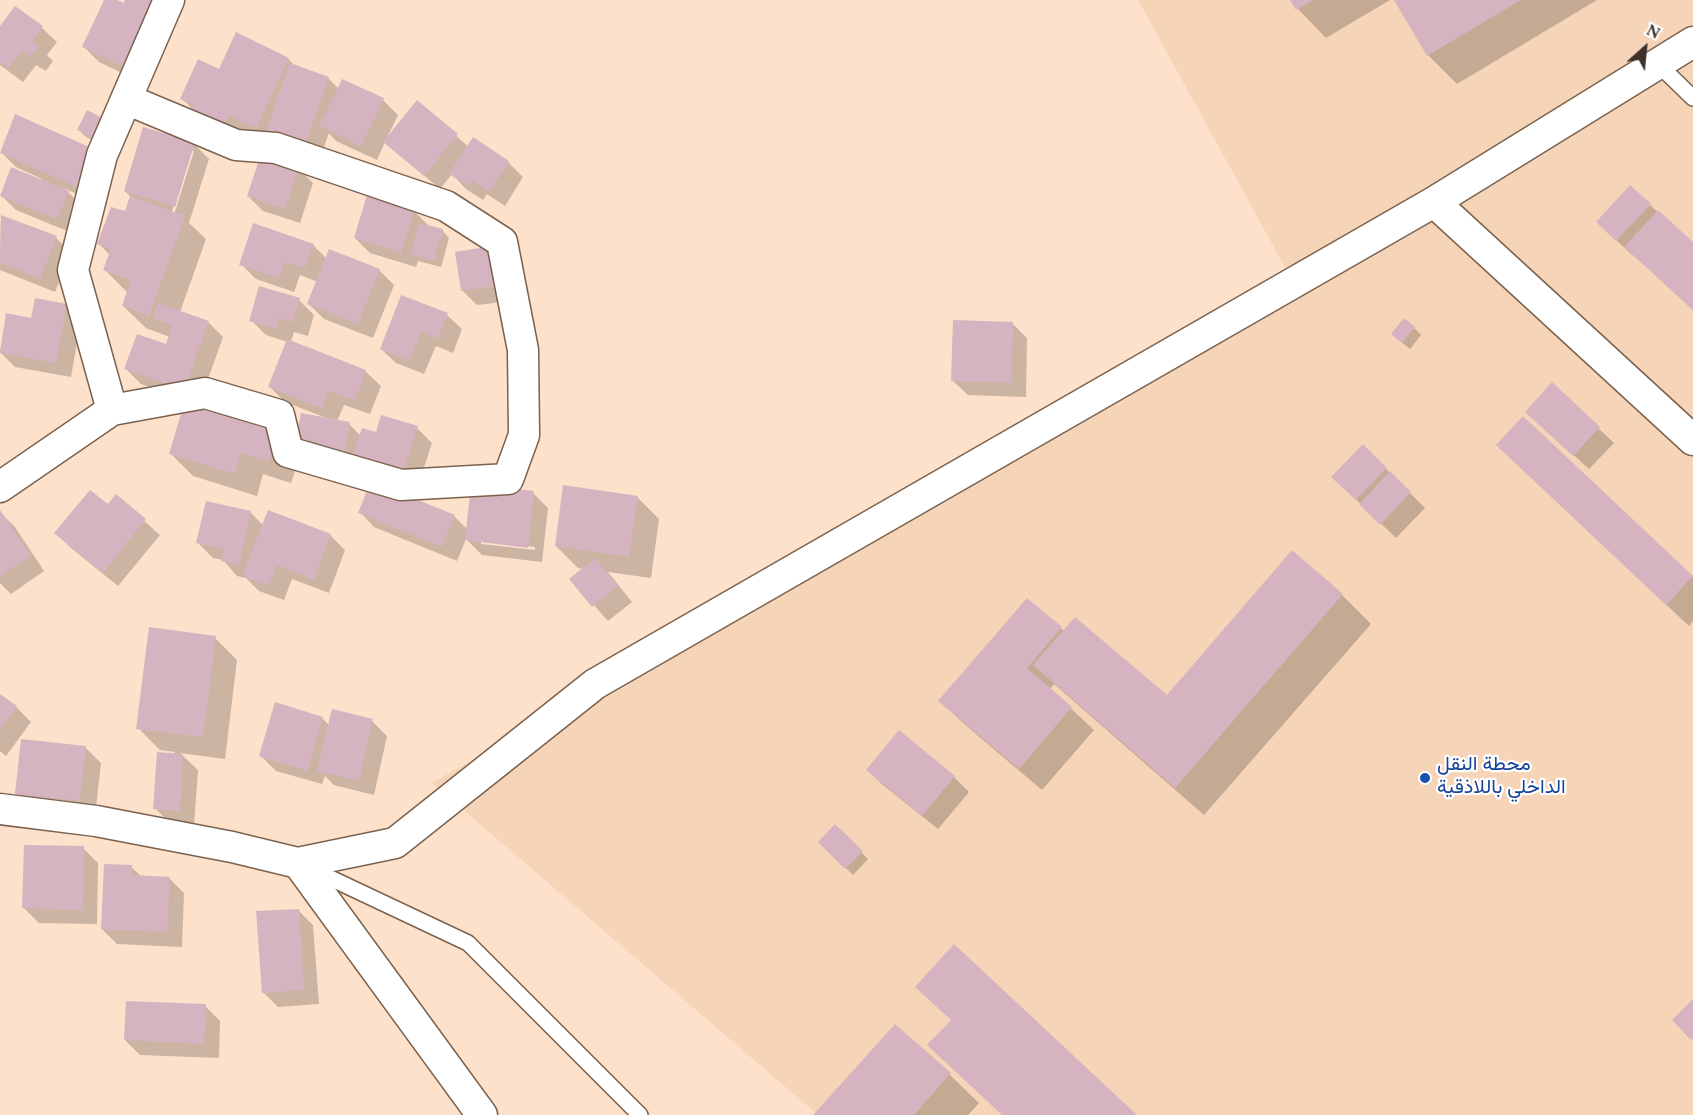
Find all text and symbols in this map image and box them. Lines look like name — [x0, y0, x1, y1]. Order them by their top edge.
north arrow — [1615, 18, 1675, 78]
text: N — [1642, 18, 1664, 46]
place label: محطة النقل الداخلي باللاذقية — [1437, 754, 1566, 801]
marker: محطة النقل الداخلي باللاذقية — [1418, 771, 1432, 785]

